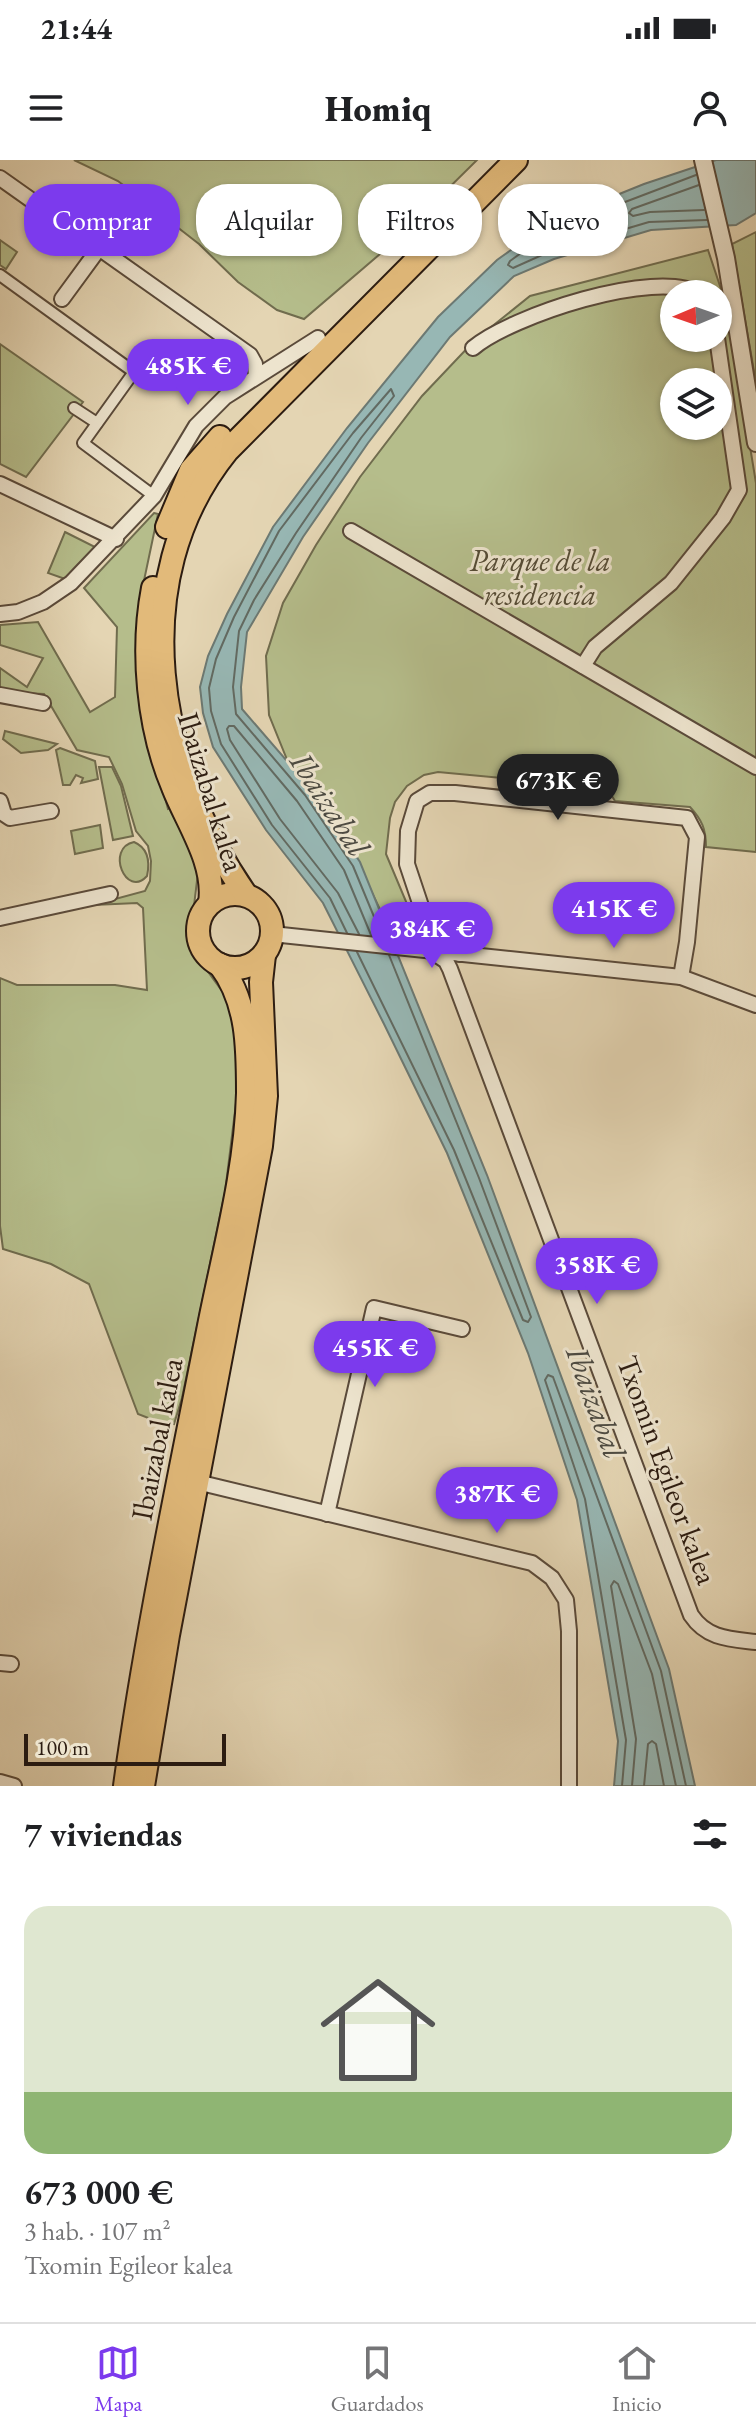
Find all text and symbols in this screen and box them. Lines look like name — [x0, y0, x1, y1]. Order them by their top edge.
text: 21:44 — [40, 9, 112, 48]
text: Homiq — [325, 85, 431, 132]
icon: menu — [24, 86, 68, 130]
icon: person — [688, 86, 732, 130]
chip: Comprar — [24, 184, 180, 256]
chip: Alquilar — [196, 184, 342, 256]
chip: Filtros — [358, 184, 482, 256]
chip: Nuevo — [498, 184, 628, 256]
north arrow — [660, 280, 732, 352]
map controls — [660, 280, 732, 440]
pin: 485K € — [123, 339, 253, 407]
text: 485K € — [145, 348, 231, 382]
button: layers — [660, 368, 732, 440]
park label: Parque de la residencia — [469, 541, 611, 614]
street label: Ibaizabal kalea — [169, 707, 254, 876]
water label: Ibaizabal — [280, 743, 380, 865]
pin: 673K € — [493, 754, 623, 822]
text: 673K € — [515, 763, 601, 797]
pin: 415K € — [549, 882, 679, 950]
text: 415K € — [571, 891, 657, 925]
pin: 384K € — [367, 902, 497, 970]
text: 384K € — [389, 911, 475, 945]
pin: 358K € — [532, 1238, 662, 1306]
text: 358K € — [554, 1247, 640, 1281]
pin: 455K € — [310, 1321, 440, 1389]
text: 455K € — [332, 1330, 418, 1364]
water label: Ibaizabal — [556, 1339, 636, 1465]
street label: Txomin Egileor kalea — [608, 1350, 727, 1590]
street label: Ibaizabal kalea — [122, 1354, 191, 1523]
pin: 387K € — [432, 1467, 562, 1535]
text: 387K € — [454, 1476, 540, 1510]
scale bar — [24, 1730, 226, 1766]
text: 100 m — [36, 1733, 89, 1762]
text: 7 viviendas — [24, 1812, 182, 1856]
icon: filters — [688, 1812, 732, 1856]
icon: home — [306, 1958, 450, 2102]
text: 673 000 € — [24, 2170, 173, 2214]
text: 3 hab. · 107 m² — [24, 2214, 170, 2248]
text: Txomin Egileor kalea — [24, 2248, 233, 2282]
tab: Mapa — [94, 2341, 142, 2418]
tab: Guardados — [331, 2341, 423, 2418]
tab: Inicio — [612, 2341, 662, 2418]

